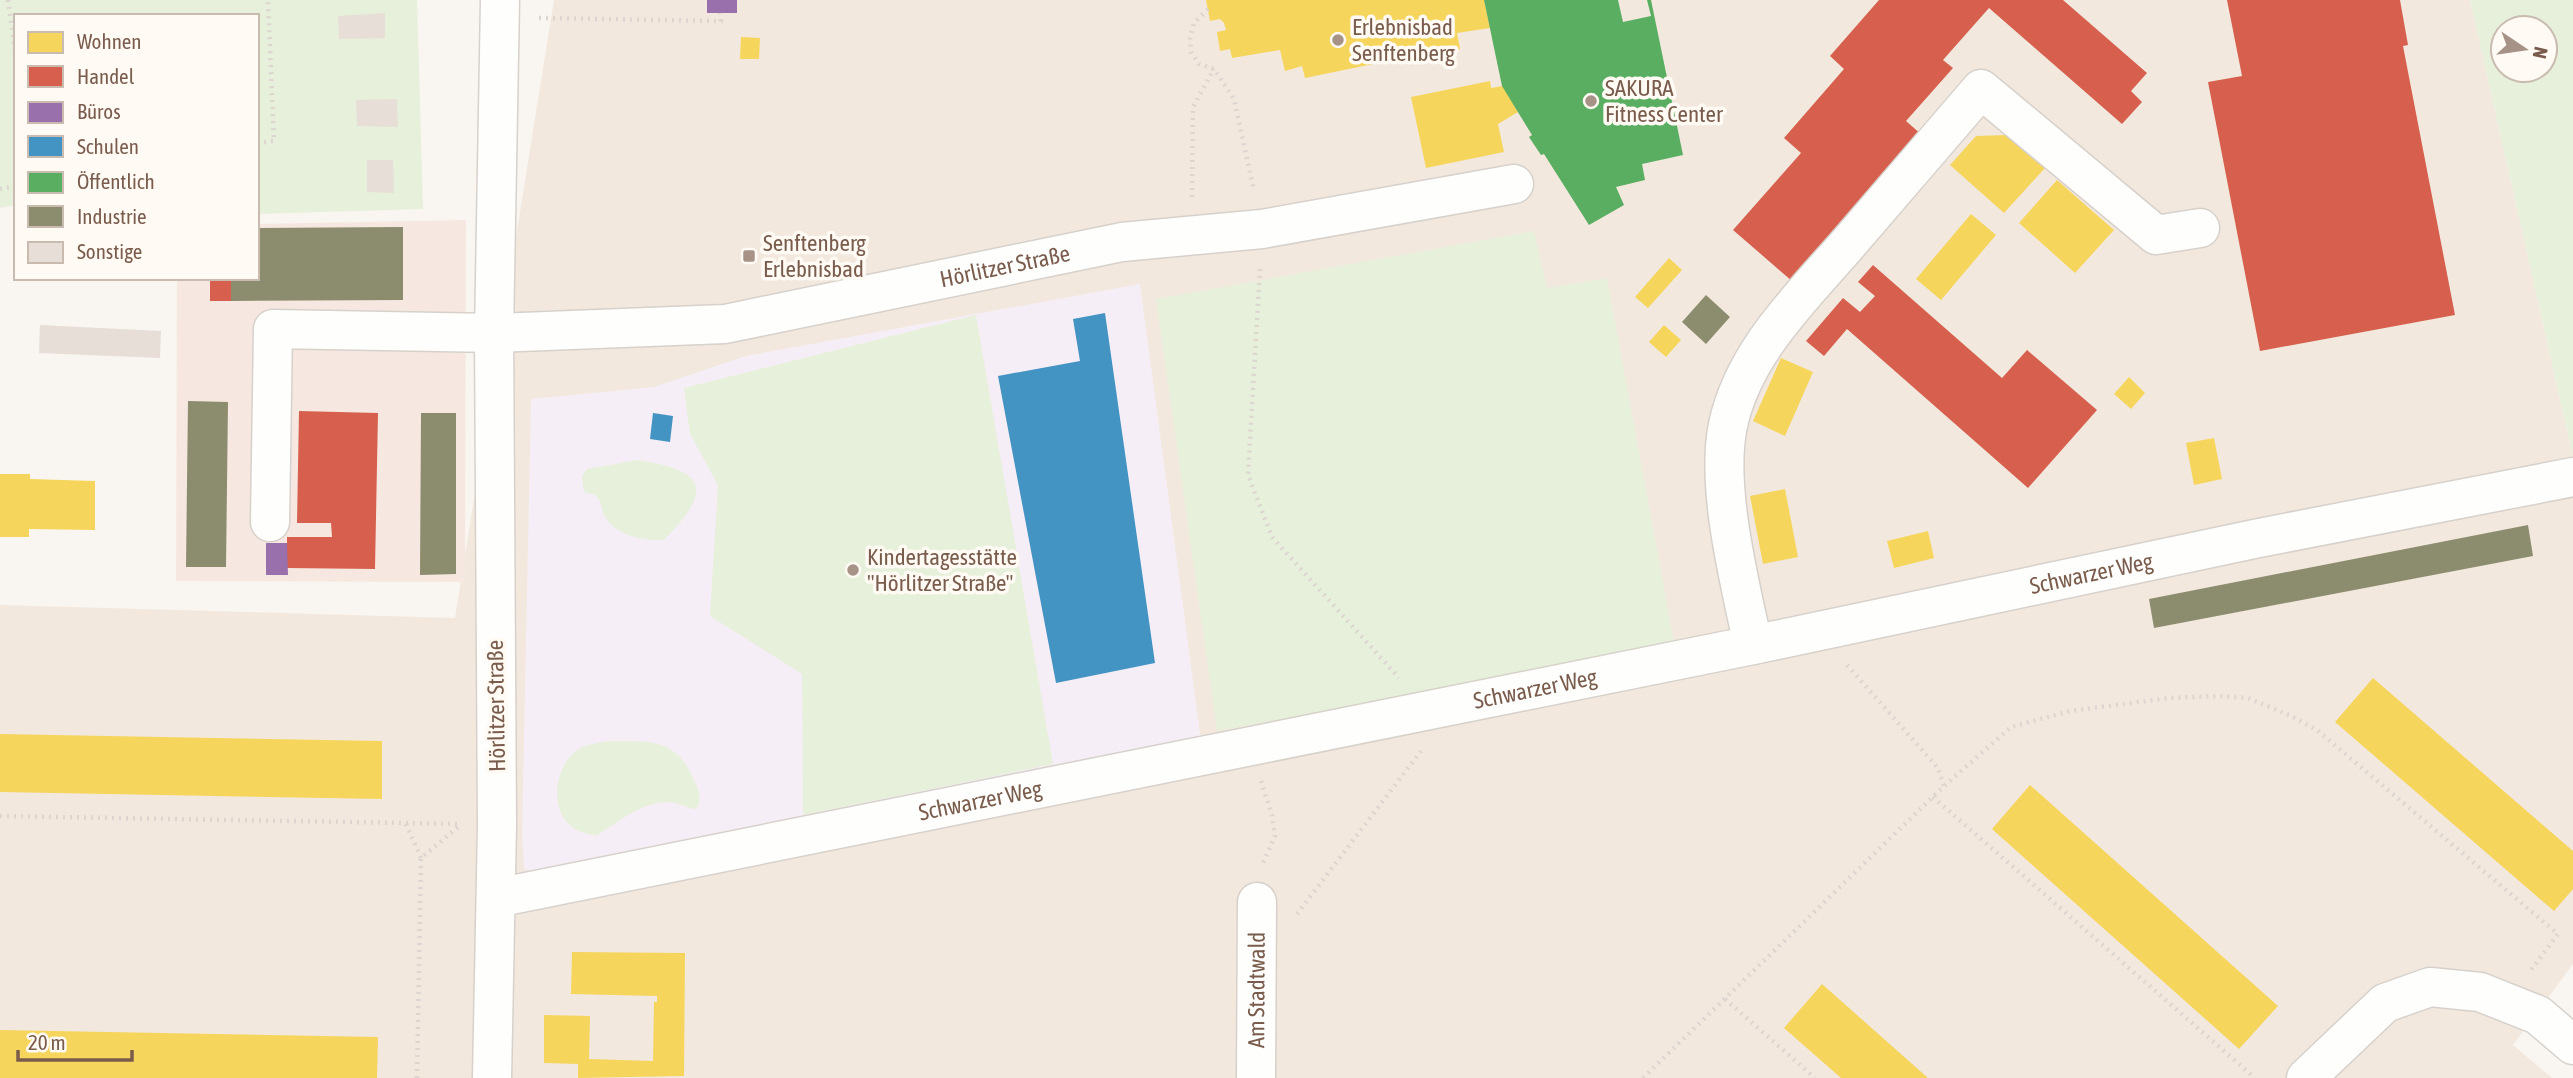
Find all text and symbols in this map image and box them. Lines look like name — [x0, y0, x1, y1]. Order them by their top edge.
legend — [14, 14, 259, 280]
place label: Erlebnisbad Senftenberg — [1352, 14, 1455, 66]
north arrow — [2489, 14, 2559, 84]
text: Wohnen — [77, 29, 142, 53]
marker: Erlebnisbad Senftenberg — [1330, 32, 1346, 48]
text: N — [2529, 45, 2553, 61]
text: Handel — [77, 64, 135, 88]
place label: SAKURA Fitness Center — [1605, 75, 1724, 127]
marker: SAKURA Fitness Center — [1583, 93, 1599, 109]
text: Büros — [77, 99, 121, 123]
text: Schulen — [77, 134, 139, 158]
text: Öffentlich — [77, 169, 155, 193]
text: Industrie — [77, 204, 147, 228]
place label: Senftenberg Erlebnisbad — [763, 230, 866, 282]
text: Sonstige — [77, 239, 142, 263]
street label: Hörlitzer Straße — [938, 240, 1072, 292]
marker: Senftenberg Erlebnisbad — [741, 248, 757, 264]
place label: Kindertagesstätte "Hörlitzer Straße" — [867, 544, 1017, 596]
street label: Schwarzer Weg — [2027, 548, 2155, 599]
marker: Kindertagesstätte "Hörlitzer Straße" — [845, 562, 861, 578]
street label: Hörlitzer Straße — [482, 640, 510, 772]
street label: Schwarzer Weg — [1471, 664, 1599, 714]
street label: Schwarzer Weg — [916, 775, 1044, 826]
street label: Am Stadtwald — [1243, 932, 1270, 1048]
scale bar — [18, 1018, 131, 1062]
text: 20 m — [28, 1030, 66, 1054]

